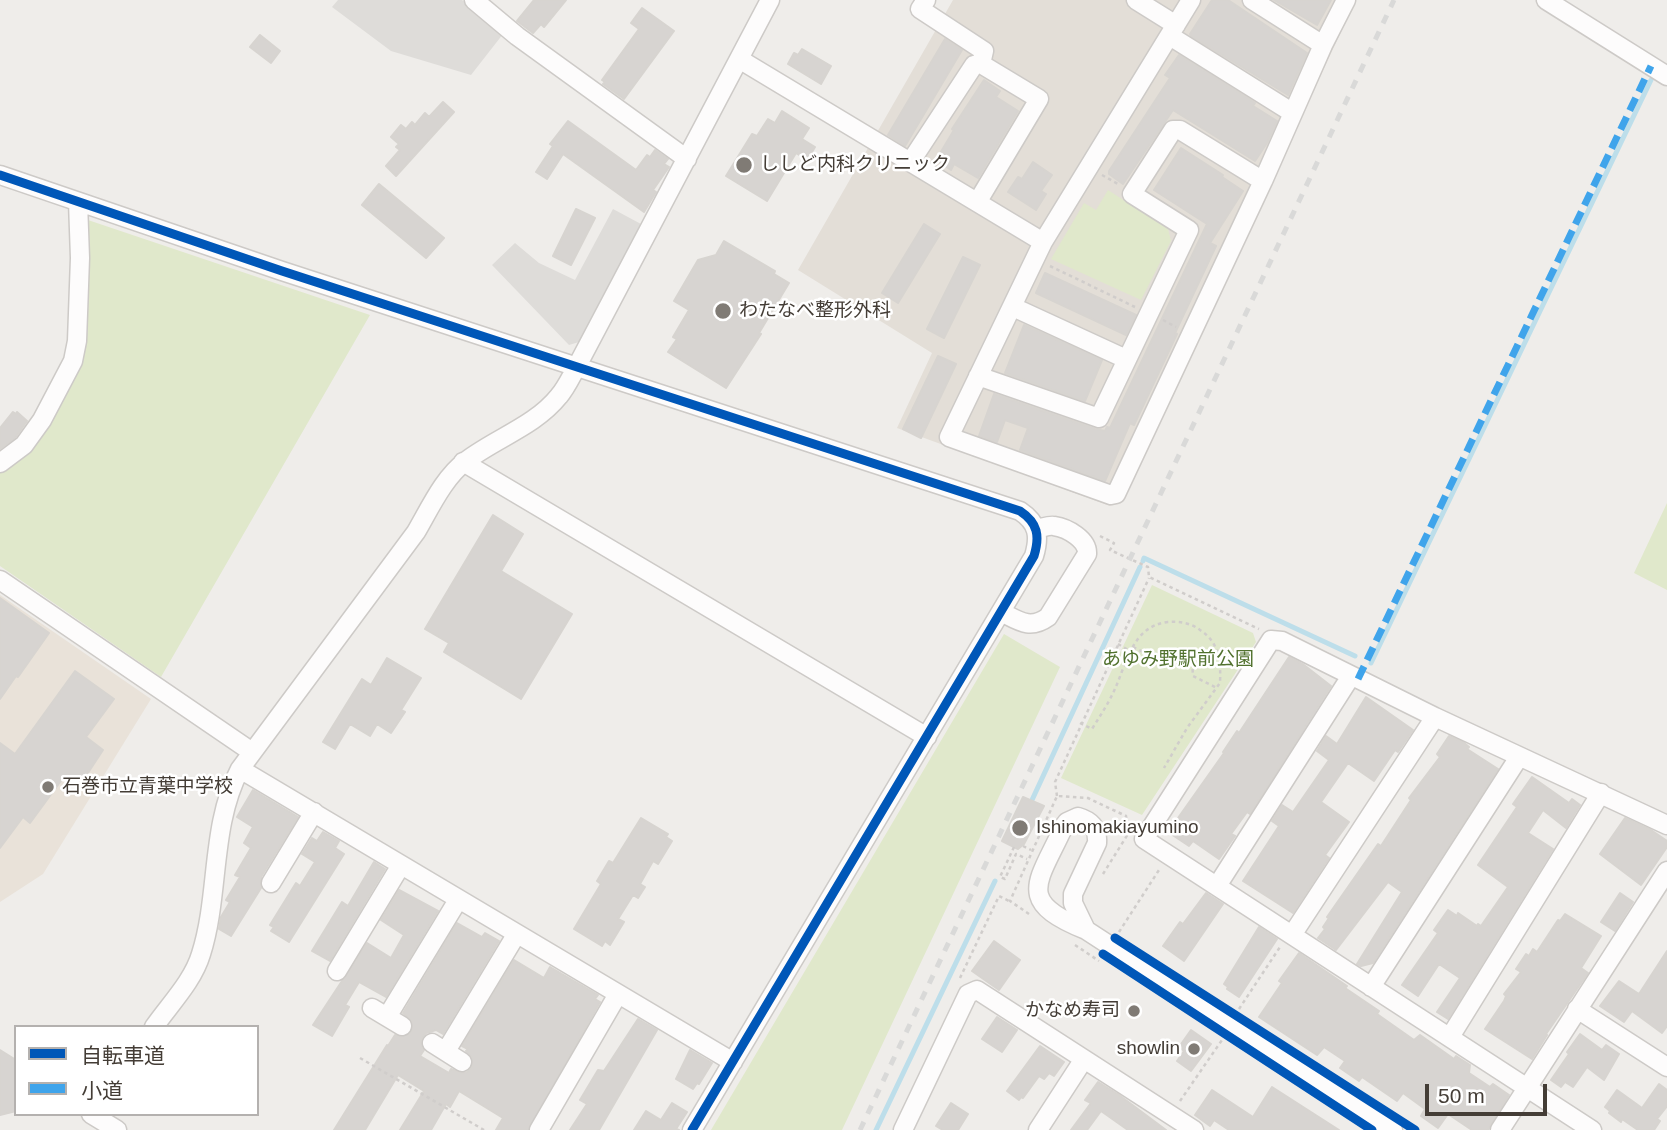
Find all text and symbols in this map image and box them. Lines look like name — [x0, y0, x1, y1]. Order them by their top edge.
place label: ししど内科クリニック — [760, 154, 950, 176]
marker: ししど内科クリニック — [734, 155, 754, 175]
place label: わたなべ整形外科 — [739, 300, 891, 322]
marker: わたなべ整形外科 — [713, 301, 733, 321]
park label: あゆみ野駅前公園 — [1102, 649, 1254, 671]
place label: 石巻市立青葉中学校 — [62, 776, 233, 798]
marker: 石巻市立青葉中学校 — [40, 779, 56, 795]
place label: Ishinomakiayumino — [1036, 817, 1199, 839]
marker: Ishinomakiayumino — [1010, 818, 1030, 838]
place label: かなめ寿司 — [1025, 1000, 1120, 1022]
marker: かなめ寿司 — [1126, 1003, 1142, 1019]
legend — [14, 1025, 259, 1116]
place label: showlin — [1117, 1038, 1180, 1060]
marker: showlin — [1186, 1041, 1202, 1057]
text: 自転車道 — [81, 1044, 165, 1067]
scale bar — [1429, 1070, 1552, 1114]
text: 小道 — [81, 1079, 123, 1102]
text: 50 m — [1438, 1084, 1485, 1107]

